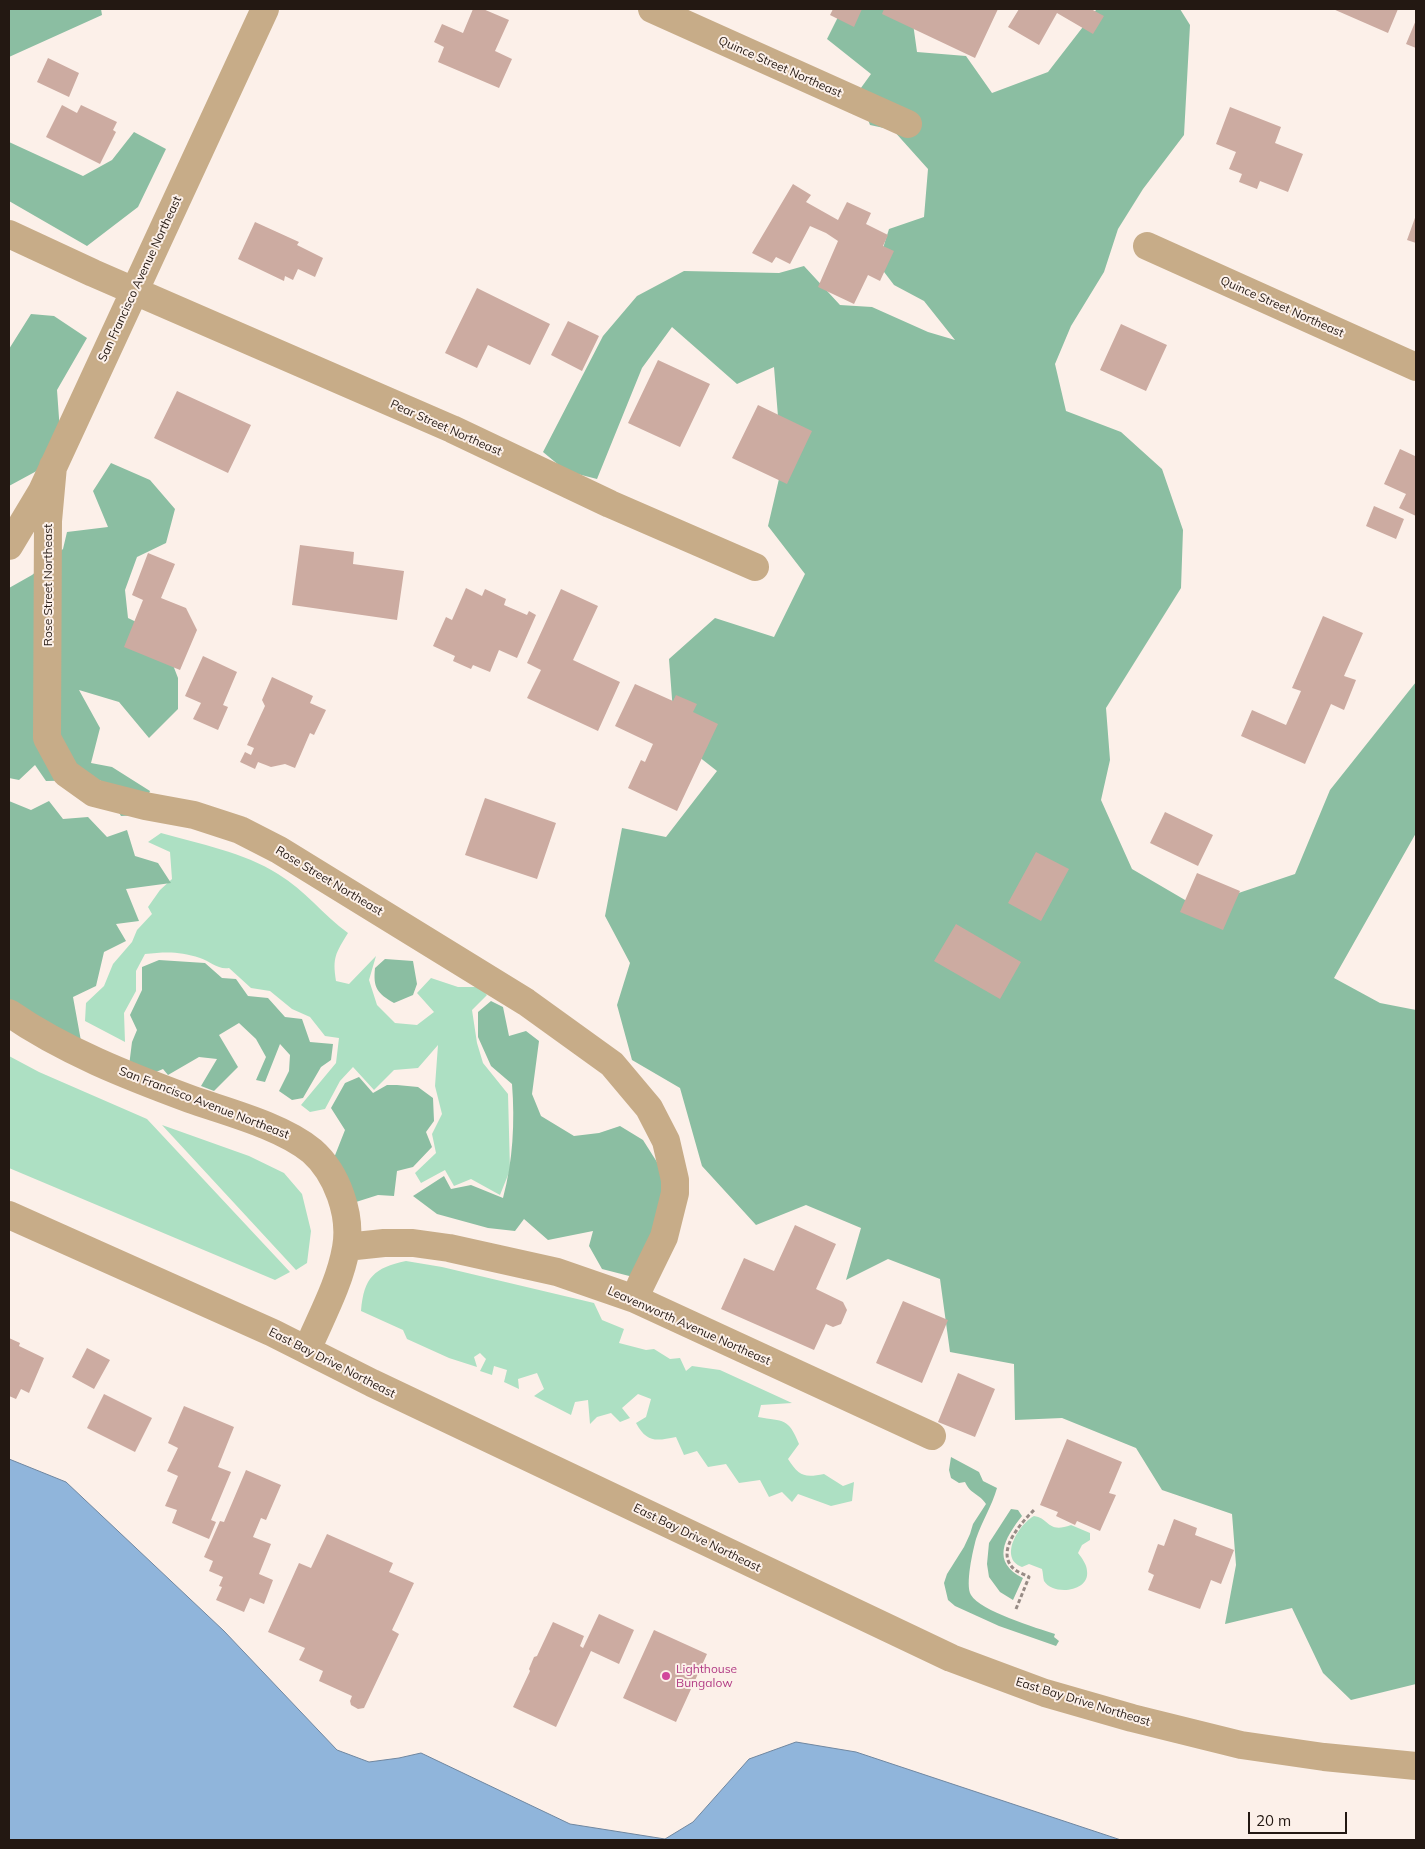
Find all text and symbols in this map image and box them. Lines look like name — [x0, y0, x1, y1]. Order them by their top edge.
street label: Quince Street Northeast — [716, 33, 844, 101]
street label: San Francisco Avenue Northeast — [95, 194, 185, 364]
street label: Quince Street Northeast — [1218, 273, 1346, 341]
street label: Pear Street Northeast — [388, 397, 504, 459]
street label: Rose Street Northeast — [41, 524, 55, 646]
street label: Rose Street Northeast — [273, 843, 385, 919]
street label: San Francisco Avenue Northeast — [117, 1064, 291, 1142]
street label: Leavenworth Avenue Northeast — [605, 1284, 773, 1368]
street label: East Bay Drive Northeast — [266, 1325, 398, 1401]
street label: East Bay Drive Northeast — [631, 1501, 763, 1575]
place label: Lighthouse Bungalow — [676, 1662, 737, 1690]
marker: Lighthouse Bungalow — [660, 1670, 672, 1682]
street label: East Bay Drive Northeast — [1014, 1675, 1152, 1729]
scale bar — [1250, 1802, 1349, 1834]
text: 20 m — [1256, 1811, 1291, 1830]

